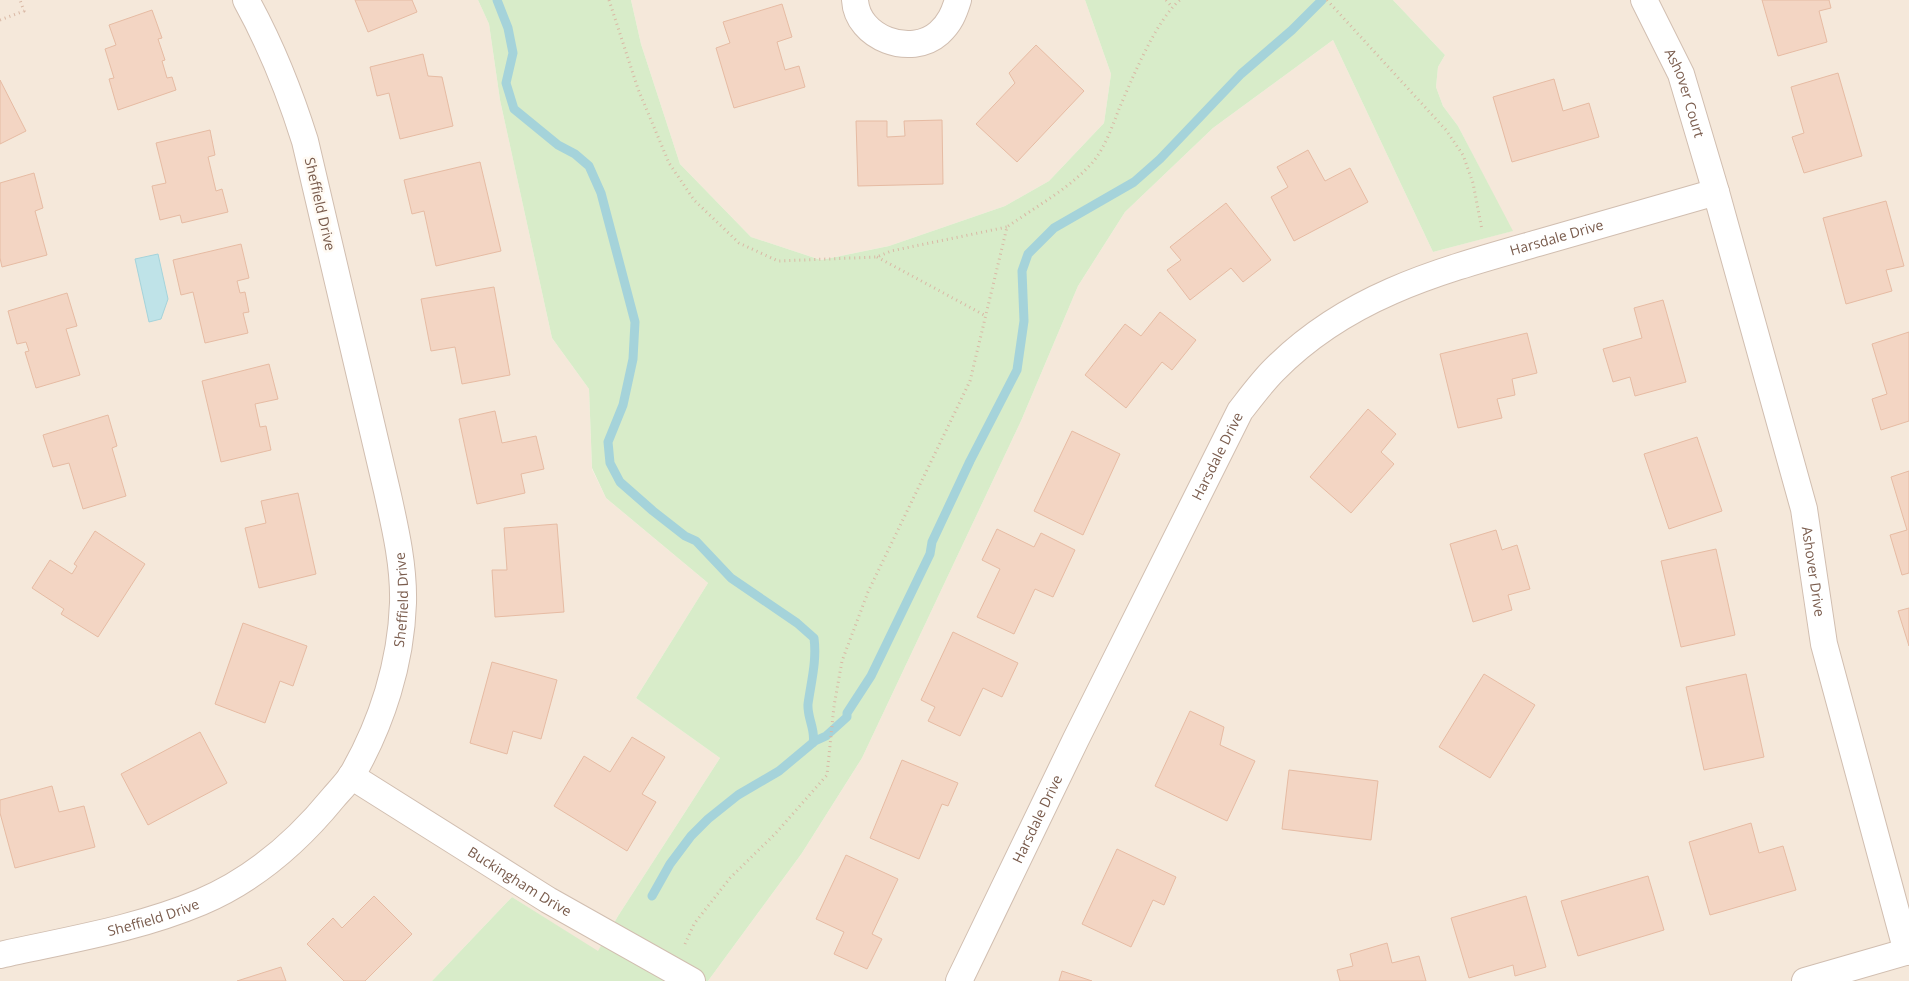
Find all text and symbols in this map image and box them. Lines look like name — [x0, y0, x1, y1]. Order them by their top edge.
street label: Ashover Court — [1661, 45, 1709, 140]
street label: Sheffield Drive — [301, 155, 340, 252]
street label: Harsdale Drive — [1507, 215, 1606, 260]
street label: Harsdale Drive — [1187, 409, 1247, 503]
street label: Ashover Drive — [1798, 525, 1830, 618]
street label: Sheffield Drive — [389, 551, 412, 649]
street label: Harsdale Drive — [1007, 771, 1066, 866]
street label: Buckingham Drive — [464, 842, 575, 920]
street label: Sheffield Drive — [106, 894, 202, 940]

